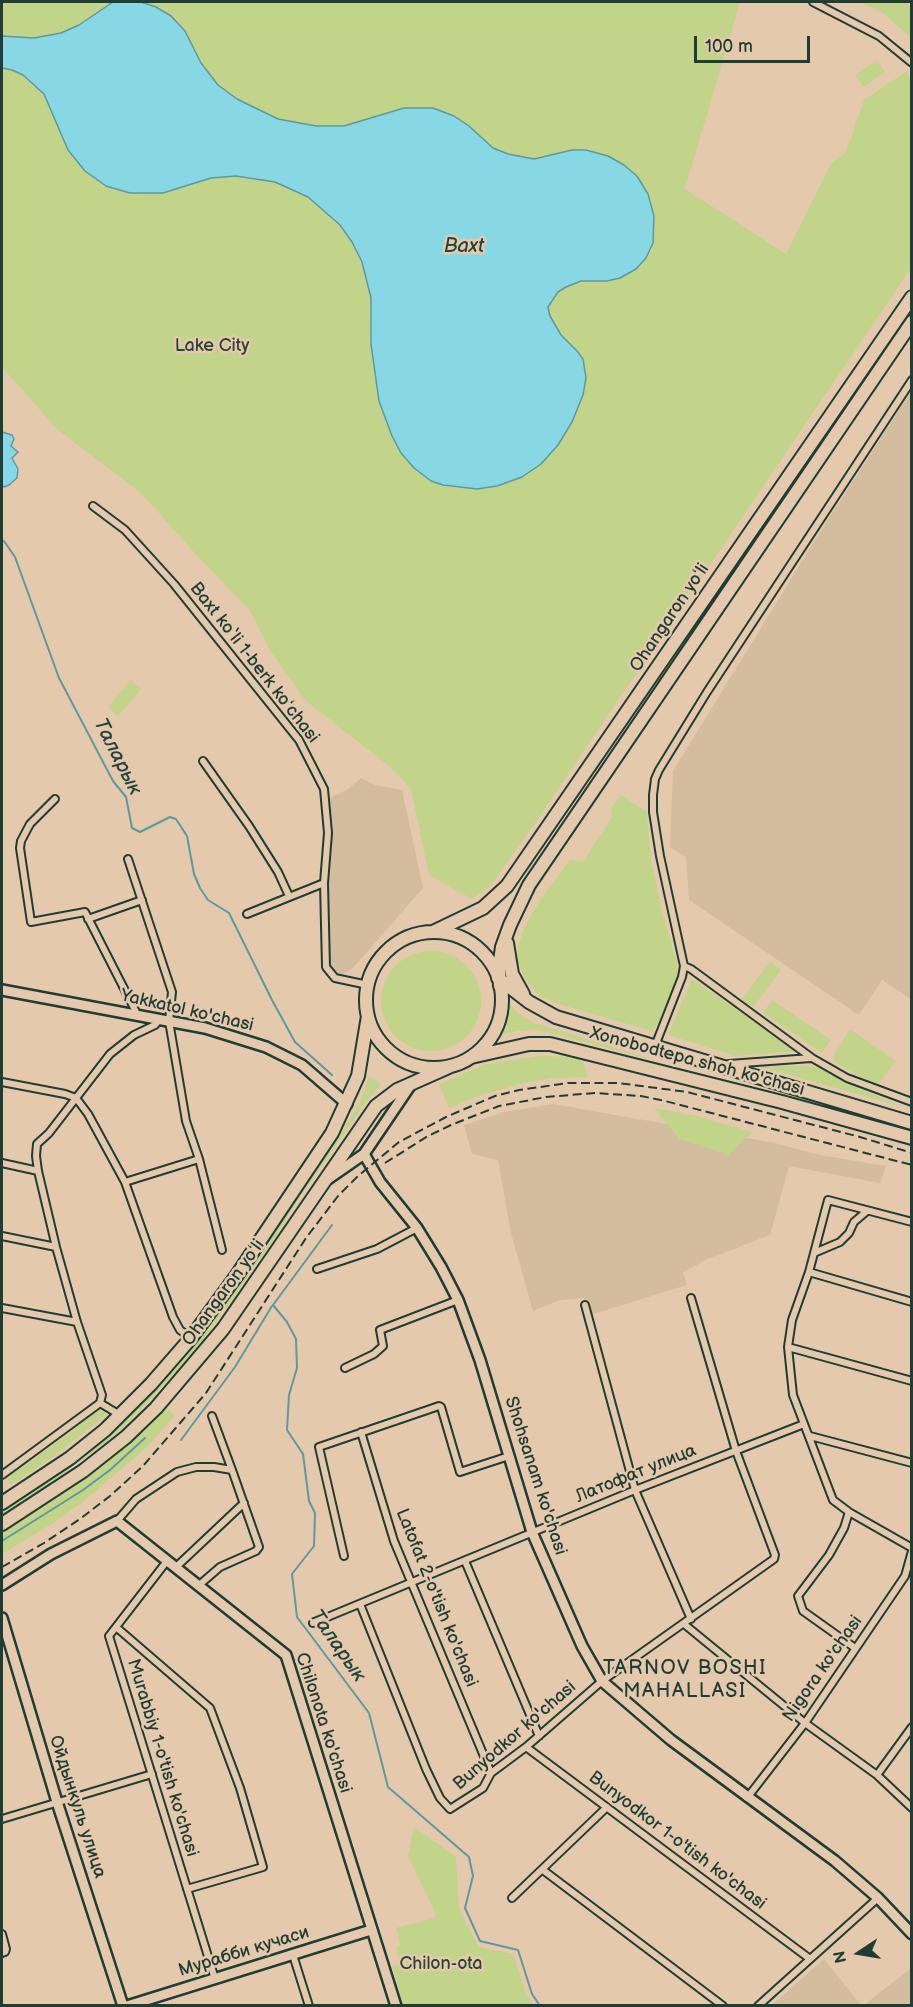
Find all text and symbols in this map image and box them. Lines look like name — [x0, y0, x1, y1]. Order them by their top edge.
scale bar — [697, 24, 812, 62]
text: 100 m — [705, 36, 753, 57]
water label: Baхt — [444, 235, 484, 259]
park label: Lake City — [175, 335, 249, 357]
street label: Ohangaron yoʻli — [626, 560, 714, 676]
street label: Baxt ko‘li 1-berk koʻchasi — [185, 578, 323, 748]
water label: Таларык — [87, 715, 147, 799]
street label: Yakkatol ko'chasi — [118, 985, 256, 1037]
street label: Xonobodtepa shoh ko'chasi — [587, 1023, 807, 1101]
street label: Ohangaron yoʻli — [178, 1236, 270, 1350]
street label: Shohsanam ko'chasi — [499, 1394, 571, 1558]
street label: Латофат улица — [573, 1440, 699, 1508]
street label: Latofat 2-o'tish ko'chasi — [390, 1506, 482, 1690]
water label: Таларык — [303, 1605, 371, 1687]
street label: Nigora ko'chasi — [778, 1612, 868, 1726]
street label: Chilonota ko'chasi — [290, 1650, 356, 1796]
street label: Murabbiy 1-o'tish ko'chasi — [122, 1657, 202, 1859]
district label: TARNOV BOSHI MAHALLASI — [603, 1657, 767, 1704]
street label: Bunyodkor ko'chasi — [449, 1677, 581, 1795]
street label: Ойдынкуль улица — [44, 1733, 110, 1881]
street label: Bunyodkor 1-o'tish ko'chasi — [584, 1767, 770, 1915]
street label: Мурабби кучаси — [176, 1922, 312, 1982]
north arrow — [829, 1923, 889, 1983]
text: N — [830, 1949, 851, 1965]
park label: Chilon-ota — [400, 1953, 482, 1975]

